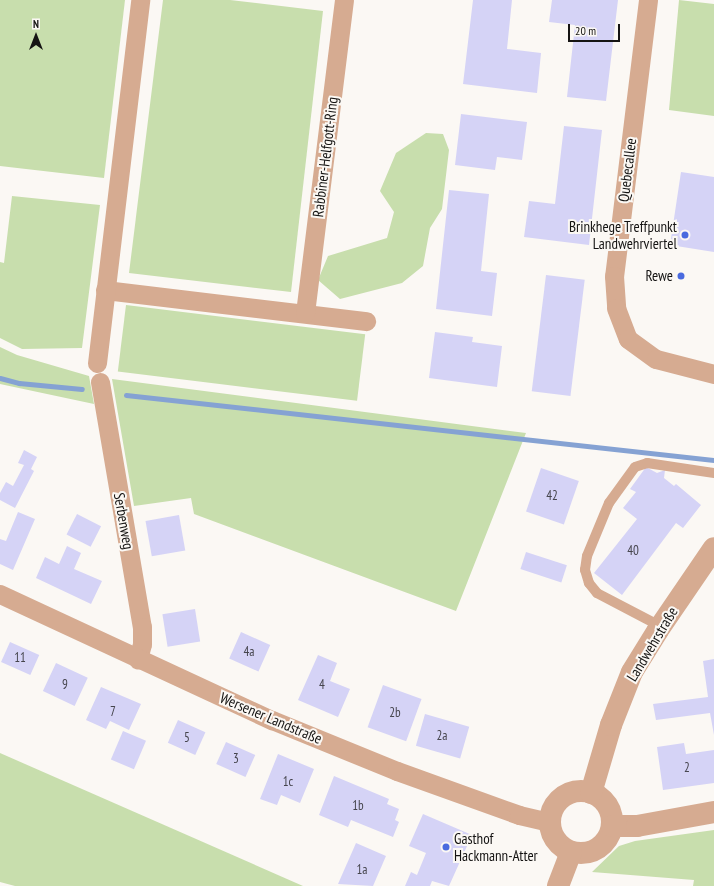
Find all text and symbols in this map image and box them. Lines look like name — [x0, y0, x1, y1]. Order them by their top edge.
north arrow — [16, 16, 56, 56]
scale bar — [570, 16, 622, 42]
text: N — [33, 17, 39, 31]
text: 20 m — [575, 23, 596, 38]
street label: Rabbiner-Helfgott-Ring — [309, 96, 341, 218]
street label: Quebecallee — [614, 137, 640, 203]
place label: Brinkhege Treffpunkt Landwehrviertel — [569, 217, 677, 252]
marker: Brinkhege Treffpunkt Landwehrviertel — [680, 230, 690, 240]
place label: Rewe — [645, 267, 673, 285]
marker: Rewe — [676, 271, 686, 281]
house number: 42 — [546, 488, 558, 504]
street label: Serbenweg — [110, 491, 138, 551]
house number: 40 — [627, 543, 639, 559]
street label: Landwehrstraße — [623, 604, 681, 684]
house number: 4a — [243, 644, 255, 660]
house number: 11 — [14, 650, 26, 666]
house number: 9 — [62, 677, 68, 693]
house number: 4 — [319, 677, 325, 693]
street label: Wersener Landstraße — [217, 688, 325, 748]
house number: 7 — [110, 704, 116, 720]
house number: 2b — [389, 705, 401, 721]
house number: 2a — [436, 728, 448, 744]
house number: 5 — [184, 730, 190, 746]
house number: 3 — [233, 751, 239, 767]
house number: 2 — [684, 760, 690, 776]
house number: 1c — [283, 774, 293, 790]
house number: 1b — [352, 798, 364, 814]
place label: Gasthof Hackmann-Atter — [454, 829, 538, 864]
marker: Gasthof Hackmann-Atter — [441, 842, 451, 852]
house number: 1a — [356, 862, 368, 878]

